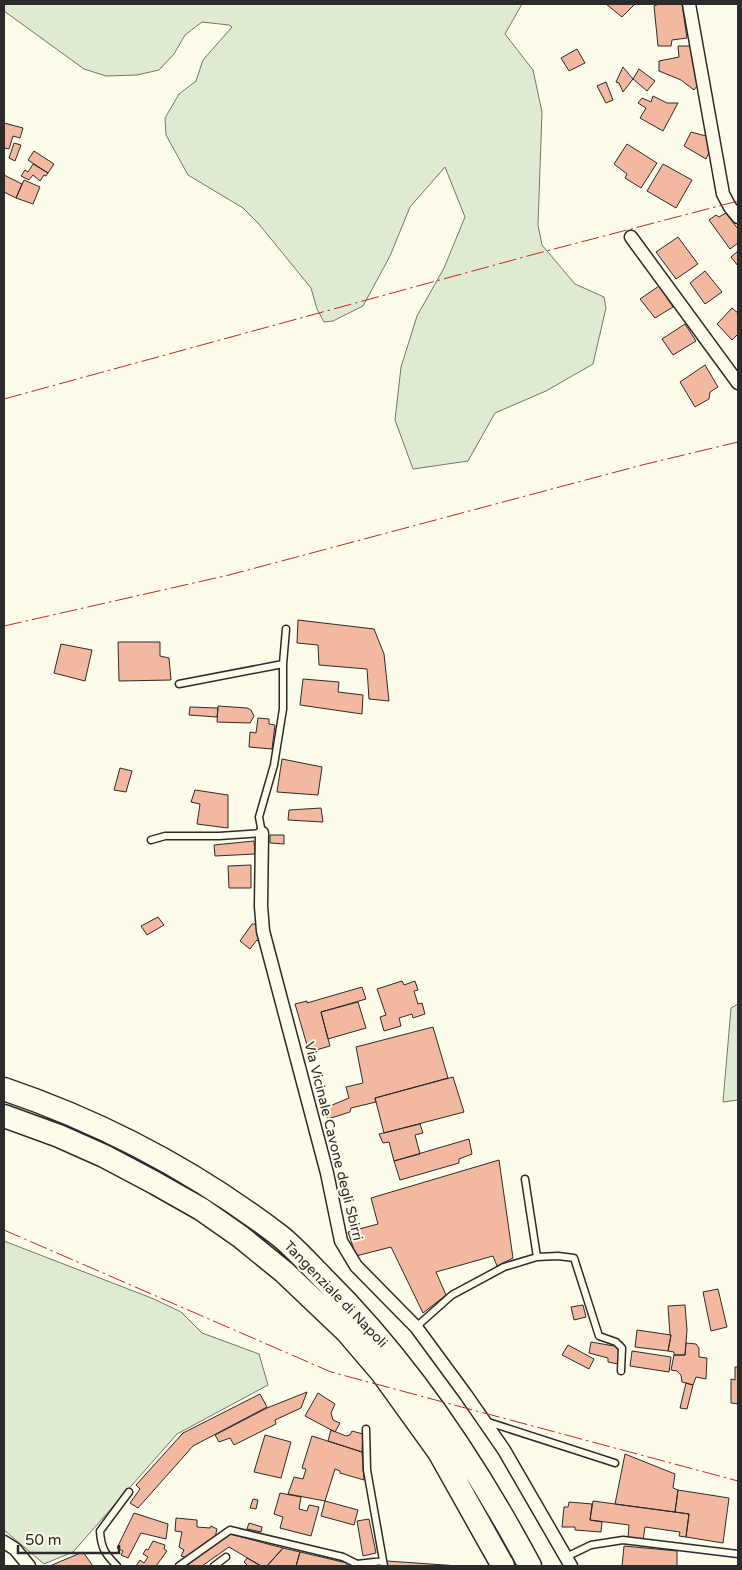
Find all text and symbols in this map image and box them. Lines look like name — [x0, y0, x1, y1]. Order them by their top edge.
street label: Via Vicinale Cavone degli Sbirri — [301, 1040, 367, 1242]
street label: Tangenziale di Napoli — [280, 1237, 391, 1351]
scale bar — [18, 1522, 119, 1554]
text: 50 m — [25, 1531, 62, 1549]

